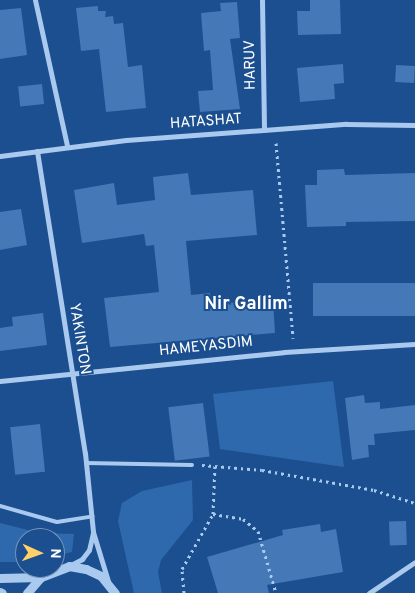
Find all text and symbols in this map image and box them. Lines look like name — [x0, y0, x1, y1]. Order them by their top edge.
street label: HARUV — [242, 40, 260, 90]
street label: HATASHAT — [169, 111, 243, 133]
district label: Nir Gallim — [204, 294, 288, 316]
street label: YAKINTON — [64, 302, 94, 376]
street label: HAMEYASDIM — [158, 333, 254, 361]
north arrow — [15, 528, 65, 578]
text: N — [46, 548, 63, 559]

